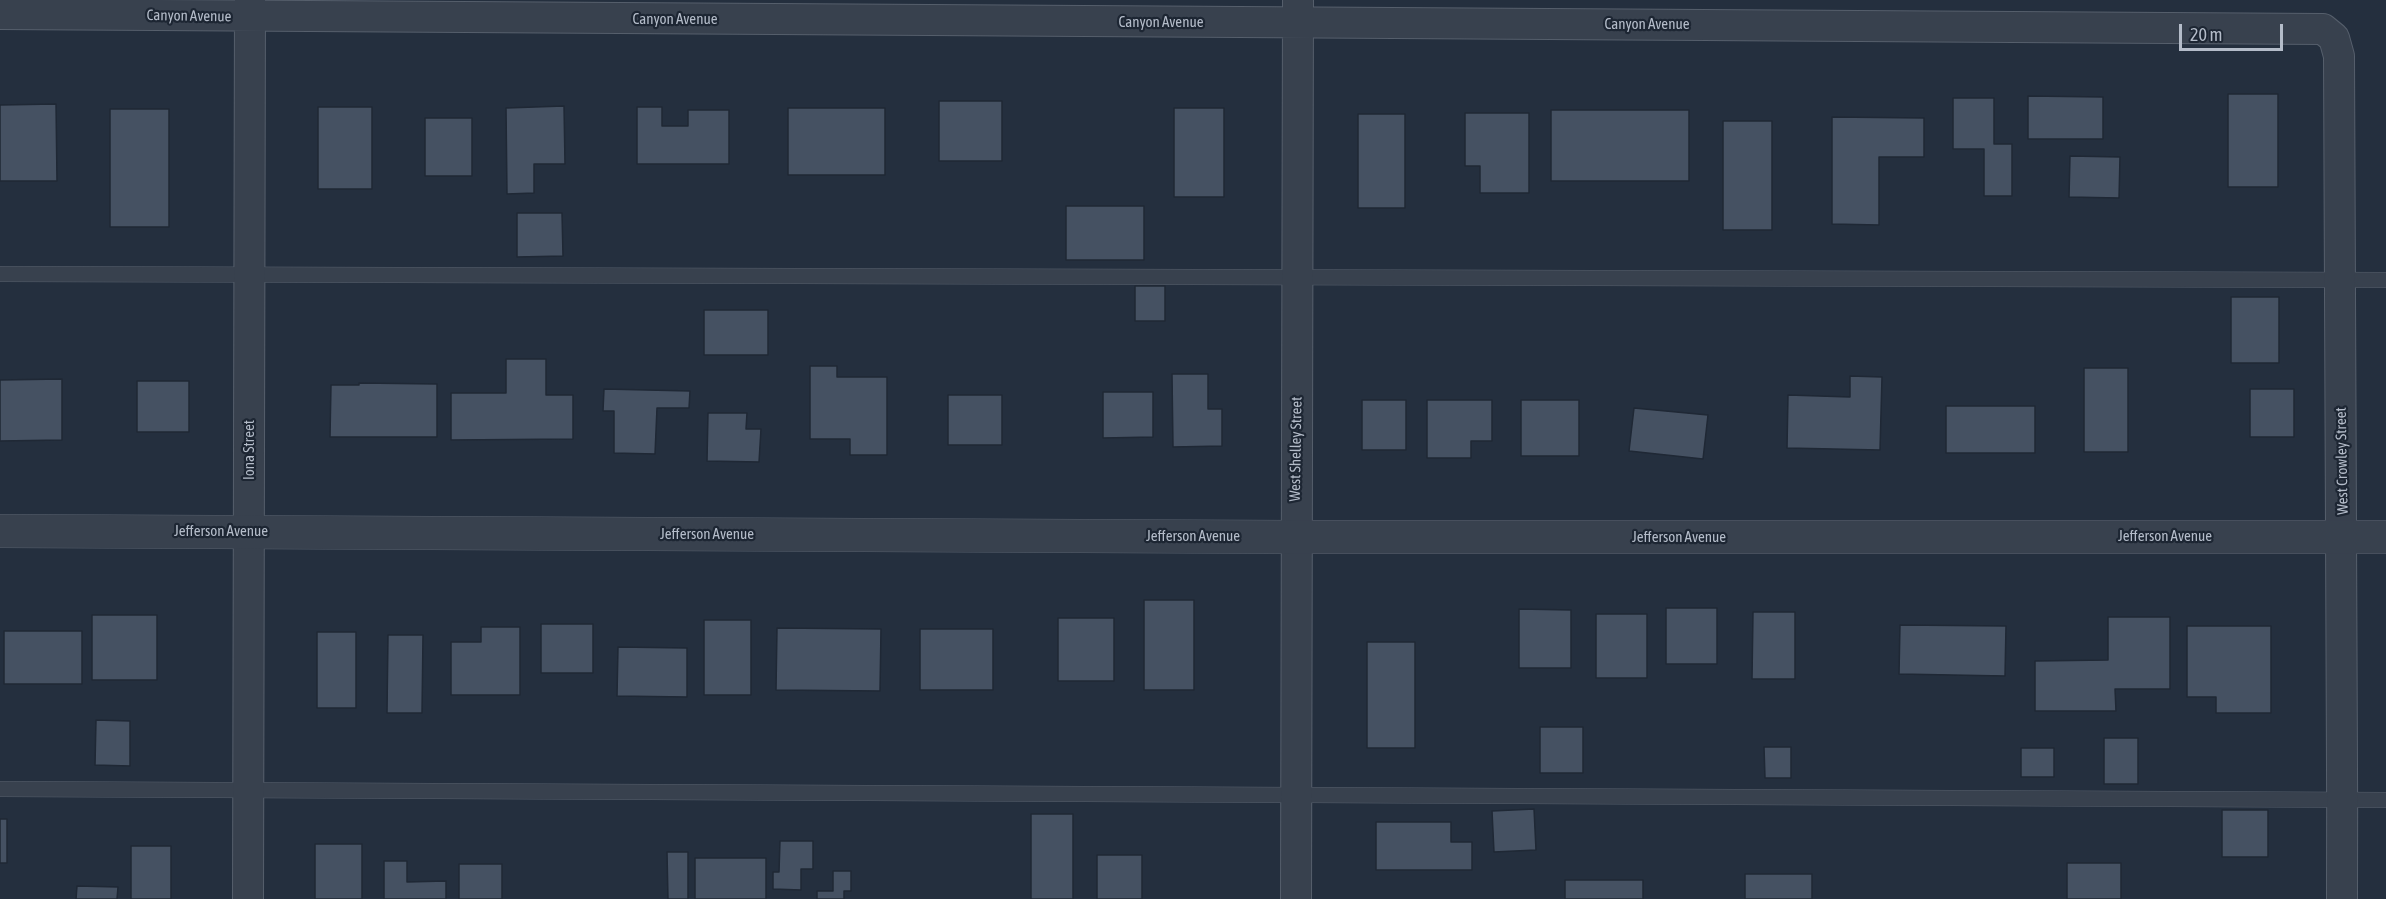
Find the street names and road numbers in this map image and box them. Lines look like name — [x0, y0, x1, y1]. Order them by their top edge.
street label: Canyon Avenue — [146, 6, 232, 26]
street label: Canyon Avenue — [633, 10, 717, 28]
street label: Canyon Avenue — [1119, 13, 1203, 31]
street label: Canyon Avenue — [1605, 15, 1689, 33]
street label: West Shelley Street — [1286, 396, 1306, 502]
street label: West Crowley Street — [2332, 407, 2352, 515]
street label: Iona Street — [240, 420, 258, 480]
street label: Jefferson Avenue — [174, 522, 268, 540]
street label: Jefferson Avenue — [660, 525, 754, 543]
street label: Jefferson Avenue — [1146, 527, 1240, 545]
street label: Jefferson Avenue — [2118, 527, 2212, 545]
street label: Jefferson Avenue — [1632, 528, 1726, 546]

